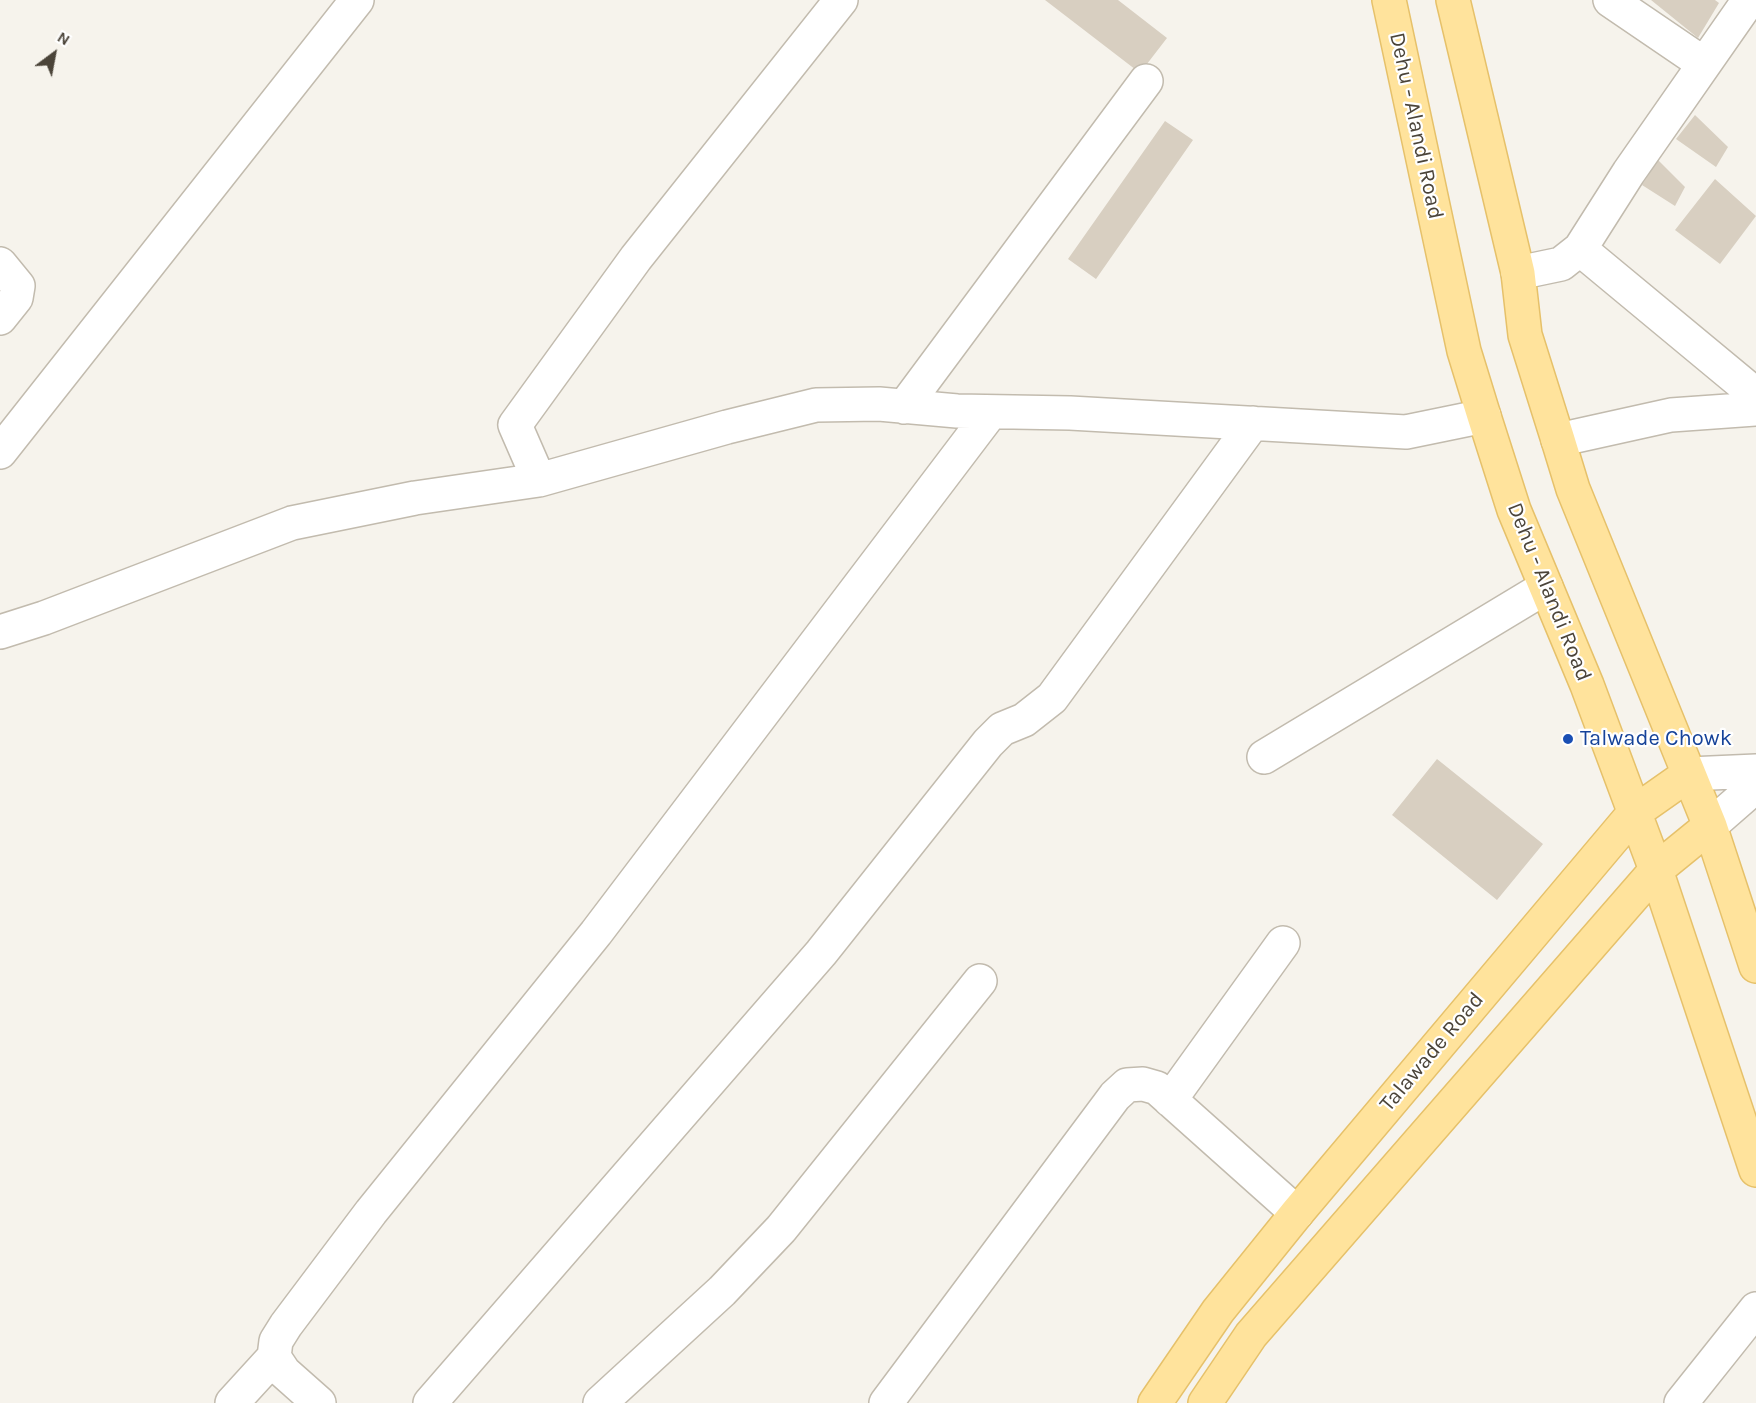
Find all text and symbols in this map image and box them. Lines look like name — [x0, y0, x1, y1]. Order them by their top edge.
north arrow — [24, 24, 84, 84]
text: N — [54, 27, 74, 49]
street label: Dehu - Alandi Road — [1383, 30, 1449, 222]
street label: Dehu - Alandi Road — [1501, 499, 1597, 685]
place label: Talwade Chowk — [1580, 726, 1732, 752]
marker: Talwade Chowk — [1561, 732, 1575, 746]
street label: Talawade Road — [1374, 987, 1490, 1117]

